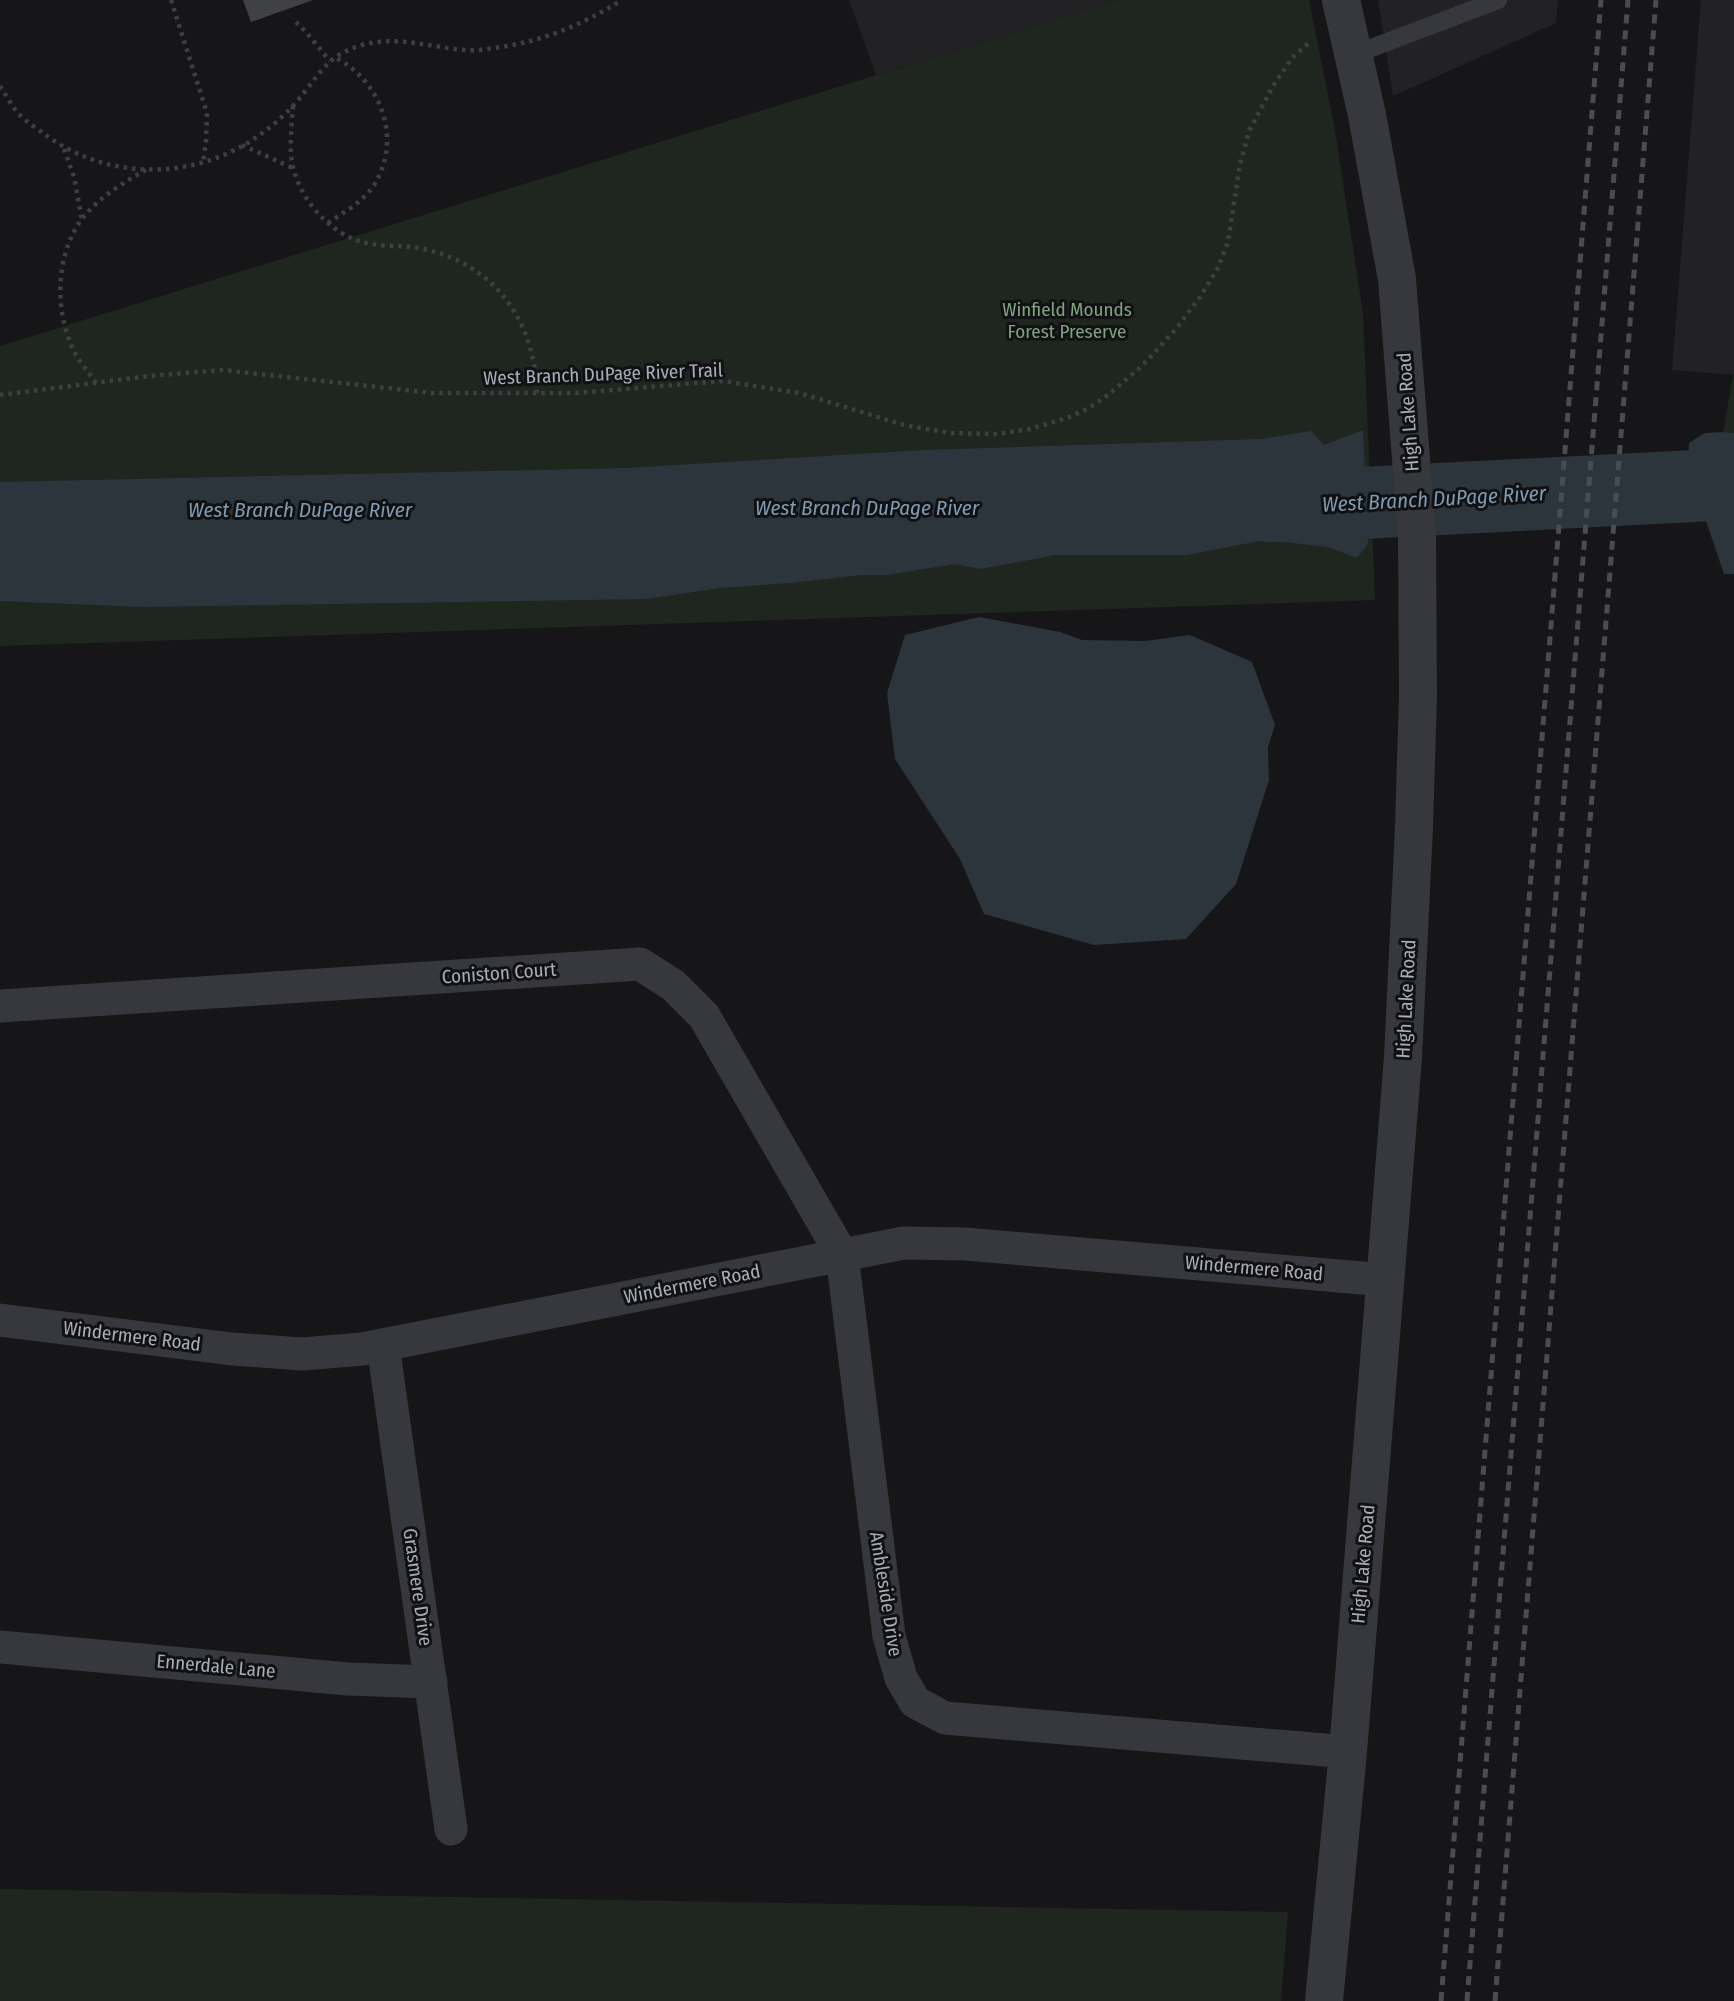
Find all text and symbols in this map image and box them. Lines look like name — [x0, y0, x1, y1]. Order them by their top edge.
park label: Winfield Mounds Forest Preserve — [1002, 298, 1132, 343]
street label: High Lake Road — [1392, 352, 1424, 472]
street label: West Branch DuPage River Trail — [483, 358, 723, 390]
water label: West Branch DuPage River — [1322, 480, 1547, 518]
water label: West Branch DuPage River — [755, 495, 980, 521]
water label: West Branch DuPage River — [188, 497, 413, 523]
street label: High Lake Road — [1391, 939, 1421, 1059]
street label: Coniston Court — [441, 957, 558, 988]
street label: Windermere Road — [1184, 1251, 1324, 1285]
street label: Windermere Road — [622, 1259, 762, 1309]
street label: Windermere Road — [62, 1316, 202, 1356]
street label: High Lake Road — [1346, 1504, 1380, 1624]
street label: Grasmere Drive — [398, 1527, 438, 1647]
street label: Ambleside Drive — [865, 1530, 907, 1658]
street label: Ennerdale Lane — [156, 1649, 276, 1683]

